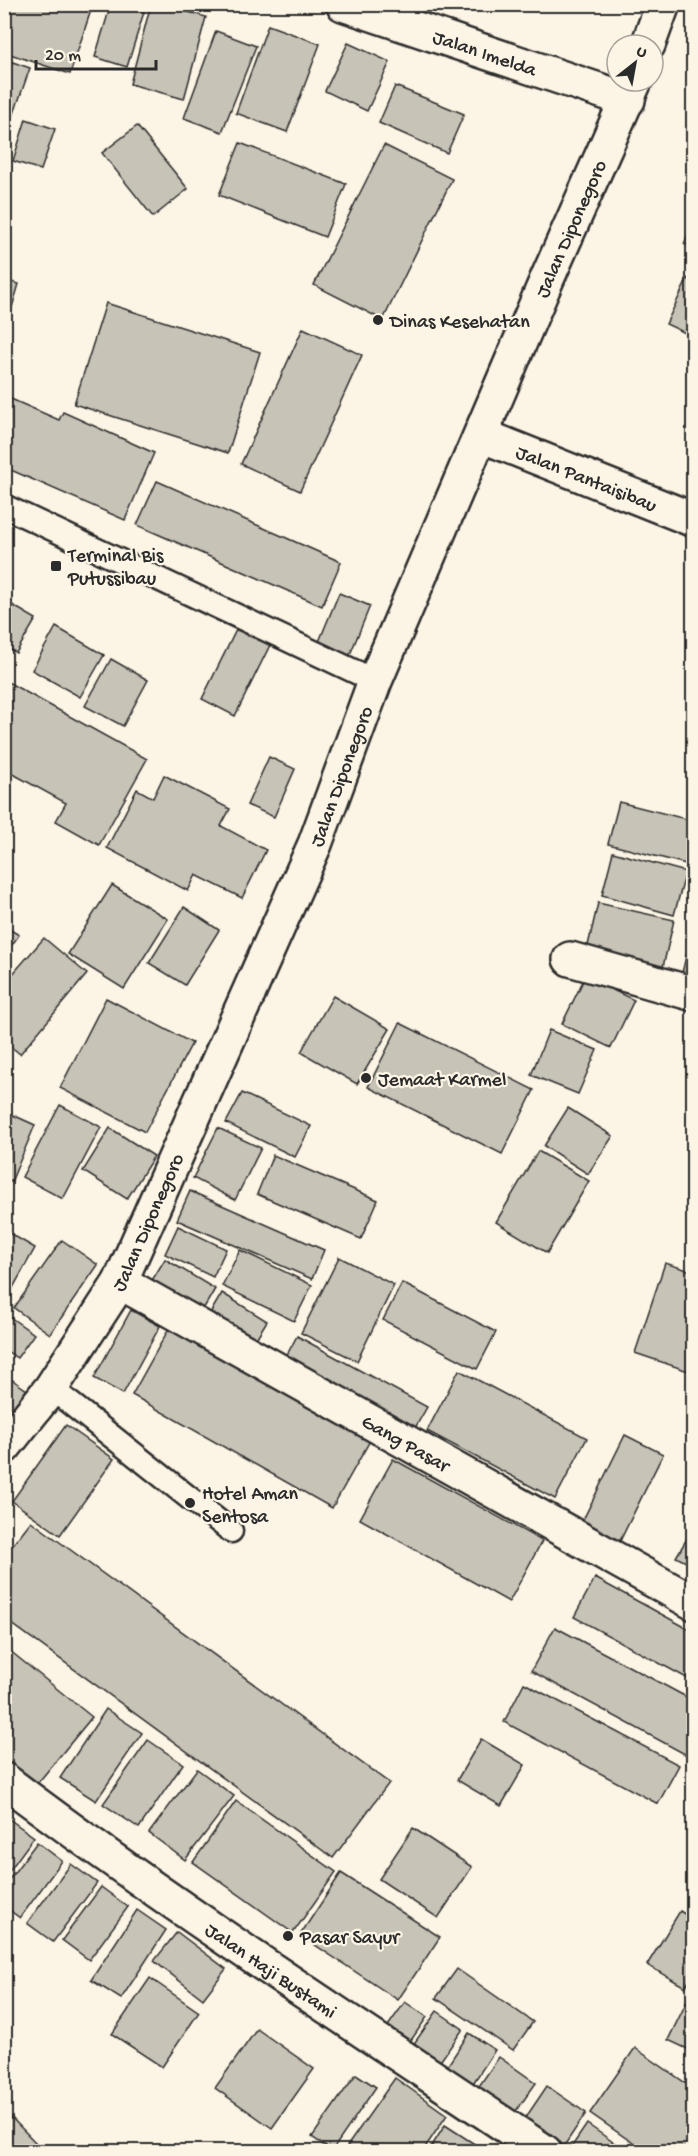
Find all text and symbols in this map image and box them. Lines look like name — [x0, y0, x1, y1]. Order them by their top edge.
street label: Jalan Imelda — [429, 27, 540, 84]
scale bar — [36, 33, 156, 71]
north arrow — [605, 33, 665, 93]
text: U — [632, 43, 650, 64]
text: 20 m — [45, 46, 81, 67]
street label: Jalan Diponegoro — [532, 157, 613, 302]
place label: Dinas Kesehatan — [388, 312, 530, 335]
marker: Dinas Kesehatan — [371, 313, 385, 327]
street label: Jalan Pantaisibau — [512, 442, 660, 519]
place label: Terminal Bis Putussibau — [67, 546, 164, 592]
marker: Terminal Bis Putussibau — [49, 559, 63, 573]
street label: Jalan Diponegoro — [307, 704, 380, 851]
place label: Jemaat Karmel — [378, 1070, 506, 1093]
marker: Jemaat Karmel — [359, 1071, 373, 1085]
street label: Jalan Diponegoro — [109, 1151, 191, 1297]
street label: Gang Pasar — [357, 1411, 454, 1480]
place label: Hotel Aman Sentosa — [202, 1484, 299, 1530]
marker: Hotel Aman Sentosa — [183, 1496, 197, 1510]
street label: Jalan Haji Bustami — [200, 1920, 340, 2025]
place label: Pasar Sayur — [299, 1928, 401, 1951]
marker: Pasar Sayur — [281, 1929, 295, 1943]

